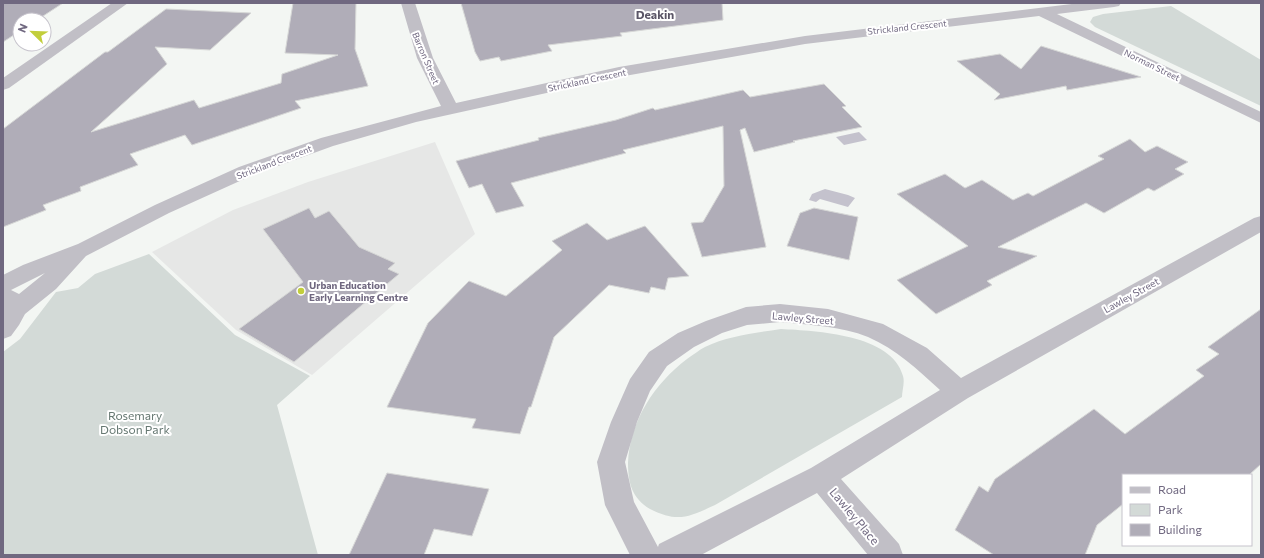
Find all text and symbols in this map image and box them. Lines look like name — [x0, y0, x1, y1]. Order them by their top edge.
district label: Deakin — [636, 7, 674, 21]
north arrow — [12, 12, 52, 52]
street label: Strickland Crescent — [867, 17, 947, 37]
text: N — [15, 22, 30, 34]
street label: Barron Street — [410, 30, 442, 86]
street label: Norman Street — [1122, 47, 1182, 83]
street label: Strickland Crescent — [547, 66, 627, 94]
street label: Strickland Crescent — [235, 142, 313, 181]
street label: Lawley Street — [1101, 275, 1161, 315]
place label: Urban Education Early Learning Centre — [309, 279, 408, 303]
marker: Urban Education Early Learning Centre — [296, 286, 306, 296]
street label: Lawley Street — [772, 309, 834, 327]
park label: Rosemary Dobson Park — [100, 408, 170, 436]
legend — [1122, 474, 1252, 546]
text: Road — [1158, 482, 1186, 496]
street label: Lawley Place — [827, 485, 883, 547]
text: Park — [1158, 502, 1184, 516]
text: Building — [1158, 522, 1202, 536]

